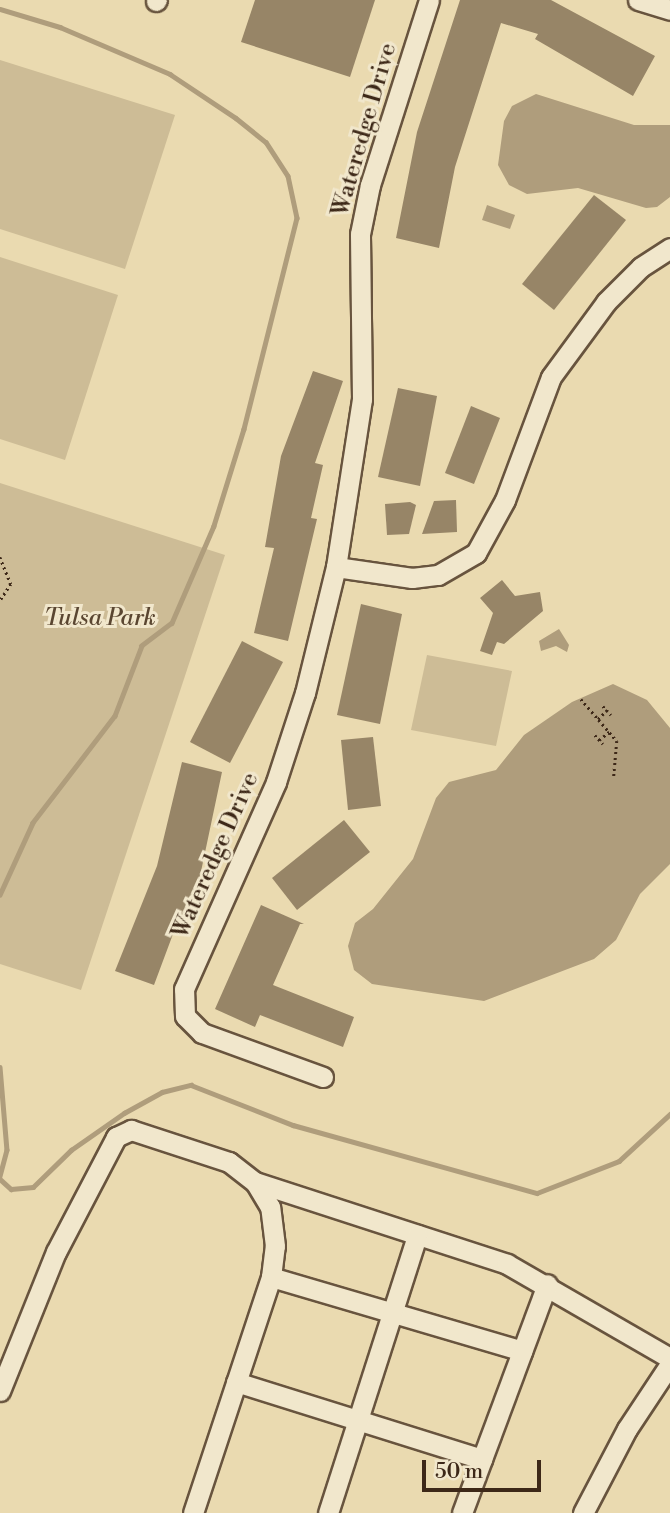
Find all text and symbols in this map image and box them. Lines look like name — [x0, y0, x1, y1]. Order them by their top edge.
street label: Wateredge Drive — [326, 40, 404, 220]
park label: Tulsa Park — [44, 605, 156, 633]
street label: Wateredge Drive — [166, 768, 266, 944]
scale bar — [425, 1446, 544, 1490]
text: 50 m — [435, 1459, 483, 1485]

